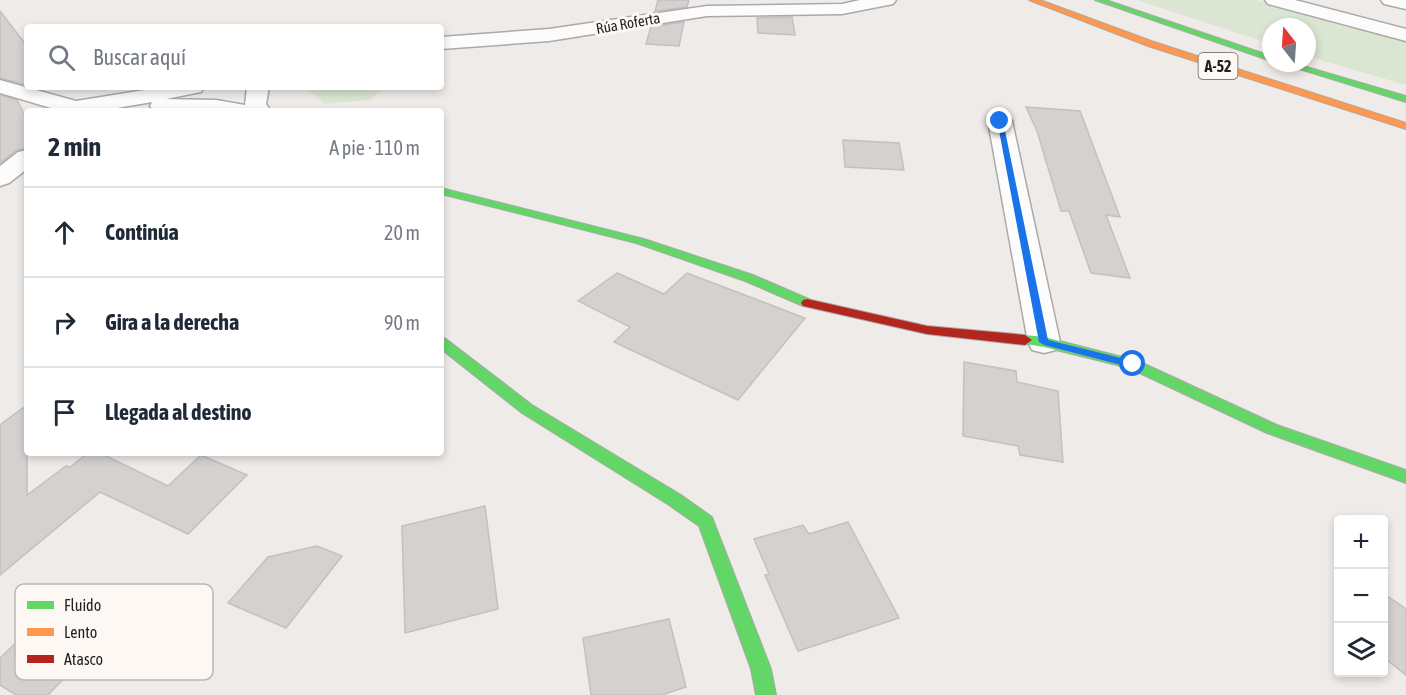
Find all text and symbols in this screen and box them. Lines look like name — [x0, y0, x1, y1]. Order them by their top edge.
street label: Rúa Roferta — [595, 9, 661, 37]
north arrow — [1262, 18, 1316, 72]
search box — [24, 24, 444, 90]
icon: search — [45, 41, 78, 74]
text: Buscar aquí — [93, 44, 186, 70]
road number: A-52 — [1198, 53, 1238, 79]
route end — [986, 107, 1012, 133]
text: 2 min — [48, 132, 101, 162]
text: A pie · 110 m — [329, 136, 420, 159]
icon: ahead — [48, 216, 81, 249]
text: Continúa — [105, 219, 179, 245]
text: 20 m — [384, 221, 420, 244]
icon: right — [48, 306, 81, 339]
text: Gira a la derecha — [105, 309, 239, 335]
text: 90 m — [384, 311, 420, 334]
route start — [1119, 350, 1145, 376]
icon: arrive — [48, 396, 81, 429]
text: Llegada al destino — [105, 399, 252, 425]
map controls — [1334, 515, 1388, 677]
button: + — [1334, 515, 1388, 569]
button: − — [1334, 569, 1388, 623]
legend — [15, 584, 213, 680]
text: Fluido — [64, 596, 101, 614]
text: Lento — [64, 623, 97, 641]
button: layers — [1334, 623, 1388, 677]
text: Atasco — [64, 650, 103, 668]

